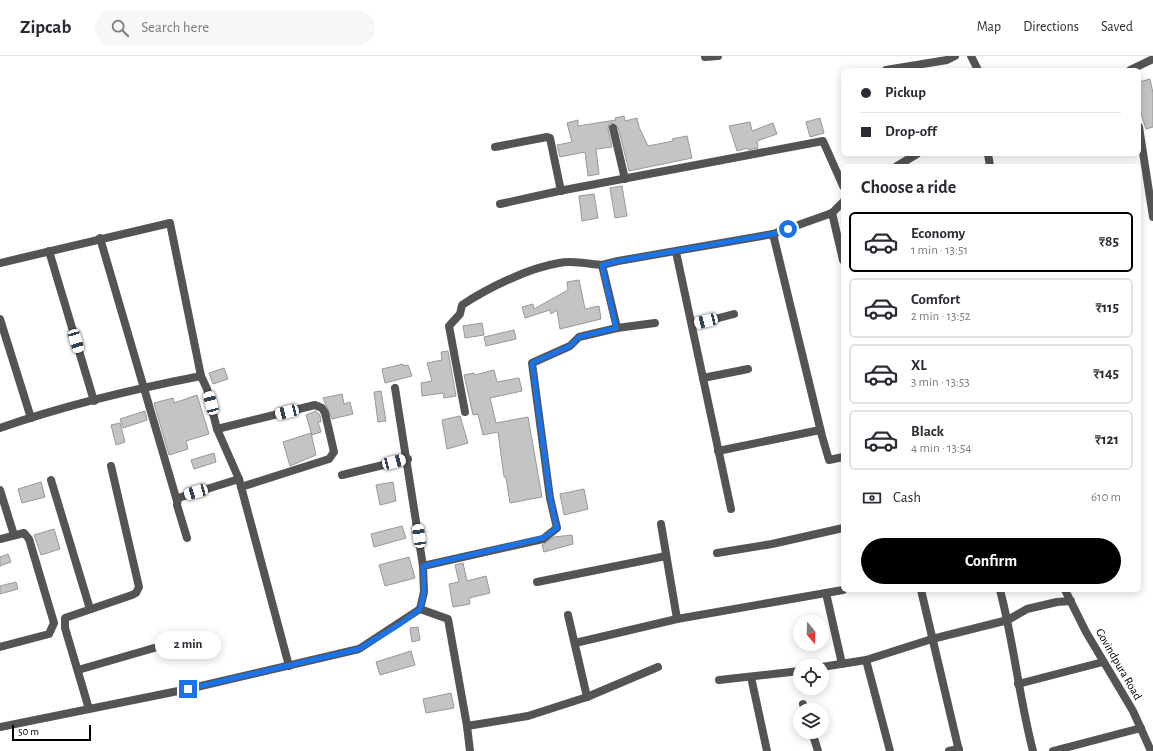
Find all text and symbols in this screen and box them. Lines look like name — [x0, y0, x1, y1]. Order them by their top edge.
search box — [95, 10, 375, 46]
icon: search — [109, 17, 131, 39]
text: Zipcab — [20, 18, 71, 37]
text: Search here — [141, 20, 209, 35]
text: Map — [977, 20, 1001, 34]
text: Directions — [1023, 20, 1079, 34]
text: Saved — [1101, 20, 1133, 34]
text: Pickup — [885, 85, 926, 100]
text: Drop-off — [885, 124, 937, 139]
text: Choose a ride — [861, 179, 956, 197]
route start — [779, 220, 797, 238]
icon: car — [863, 224, 899, 260]
text: Economy — [911, 226, 965, 241]
text: ₹85 — [1099, 234, 1119, 249]
text: 1 min · 13:51 — [911, 244, 968, 257]
icon: car — [863, 290, 899, 326]
text: Comfort — [911, 292, 960, 307]
text: ₹115 — [1095, 300, 1119, 315]
text: 2 min · 13:52 — [911, 310, 971, 323]
car — [693, 312, 719, 330]
car — [67, 328, 85, 354]
icon: car — [863, 356, 899, 392]
text: XL — [911, 358, 927, 373]
text: ₹145 — [1093, 366, 1119, 381]
text: 3 min · 13:53 — [911, 376, 970, 389]
car — [202, 390, 220, 416]
car — [274, 403, 300, 421]
icon: car — [863, 422, 899, 458]
text: Black — [911, 424, 944, 439]
text: ₹121 — [1095, 432, 1119, 447]
text: 4 min · 13:54 — [911, 442, 971, 455]
car — [381, 453, 407, 471]
car — [183, 483, 209, 501]
icon: cash — [861, 487, 883, 509]
text: Cash — [893, 490, 921, 505]
text: 610 m — [1091, 491, 1121, 504]
car — [411, 523, 427, 549]
button: Confirm — [861, 538, 1121, 584]
north arrow — [793, 615, 829, 651]
map controls — [793, 615, 829, 739]
street label: Govindpura Road — [1094, 626, 1144, 702]
callout: 2 min — [155, 631, 221, 659]
text: 2 min — [174, 638, 202, 651]
button: locate — [793, 659, 829, 695]
route end — [179, 680, 197, 698]
button: layers — [793, 703, 829, 739]
scale bar — [12, 723, 91, 742]
text: 50 m — [18, 726, 39, 737]

